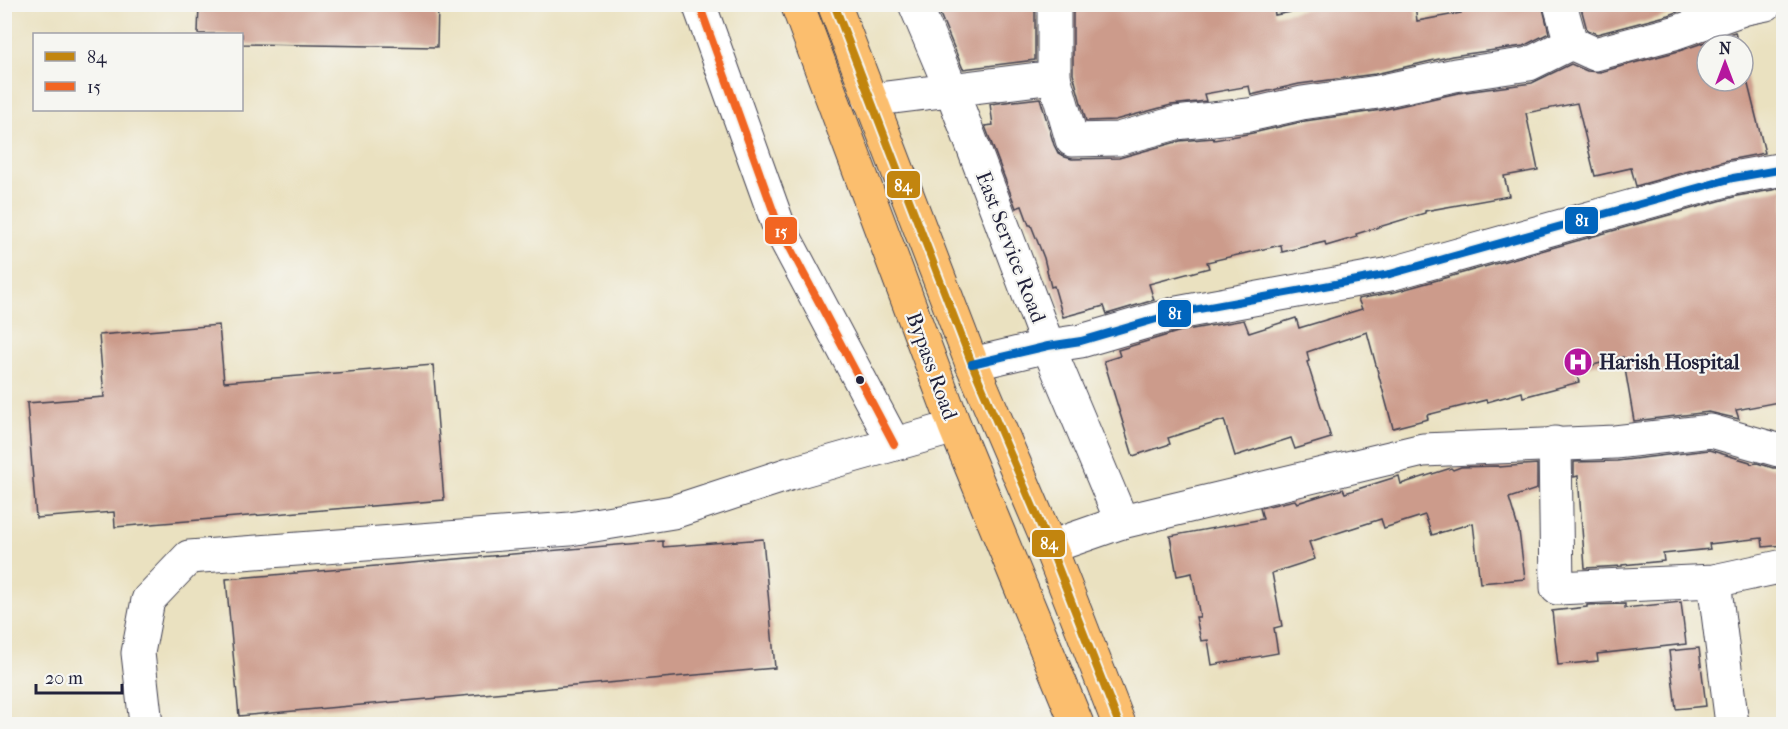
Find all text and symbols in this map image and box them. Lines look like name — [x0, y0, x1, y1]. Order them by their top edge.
legend — [33, 33, 243, 111]
north arrow — [1695, 33, 1755, 93]
text: N — [1719, 39, 1732, 58]
text: 84 — [87, 47, 107, 68]
text: 15 — [87, 77, 101, 98]
street label: East Service Road — [971, 168, 1051, 326]
line badge: 84 — [886, 170, 921, 199]
text: 84 — [894, 176, 913, 196]
line badge: 81 — [1564, 206, 1599, 235]
text: 81 — [1575, 211, 1589, 230]
line badge: 15 — [764, 216, 798, 245]
text: 15 — [775, 222, 787, 241]
line badge: 81 — [1157, 299, 1192, 328]
text: 81 — [1168, 304, 1182, 323]
street label: Bypass Road — [901, 309, 963, 424]
hospital icon: Harish Hospital — [1562, 346, 1594, 378]
place label: Harish Hospital — [1599, 350, 1740, 374]
unlabelled marker — [854, 374, 866, 386]
line badge: 84 — [1031, 529, 1066, 558]
text: 84 — [1040, 534, 1059, 554]
scale bar — [36, 657, 122, 695]
text: 20 m — [45, 668, 83, 689]

